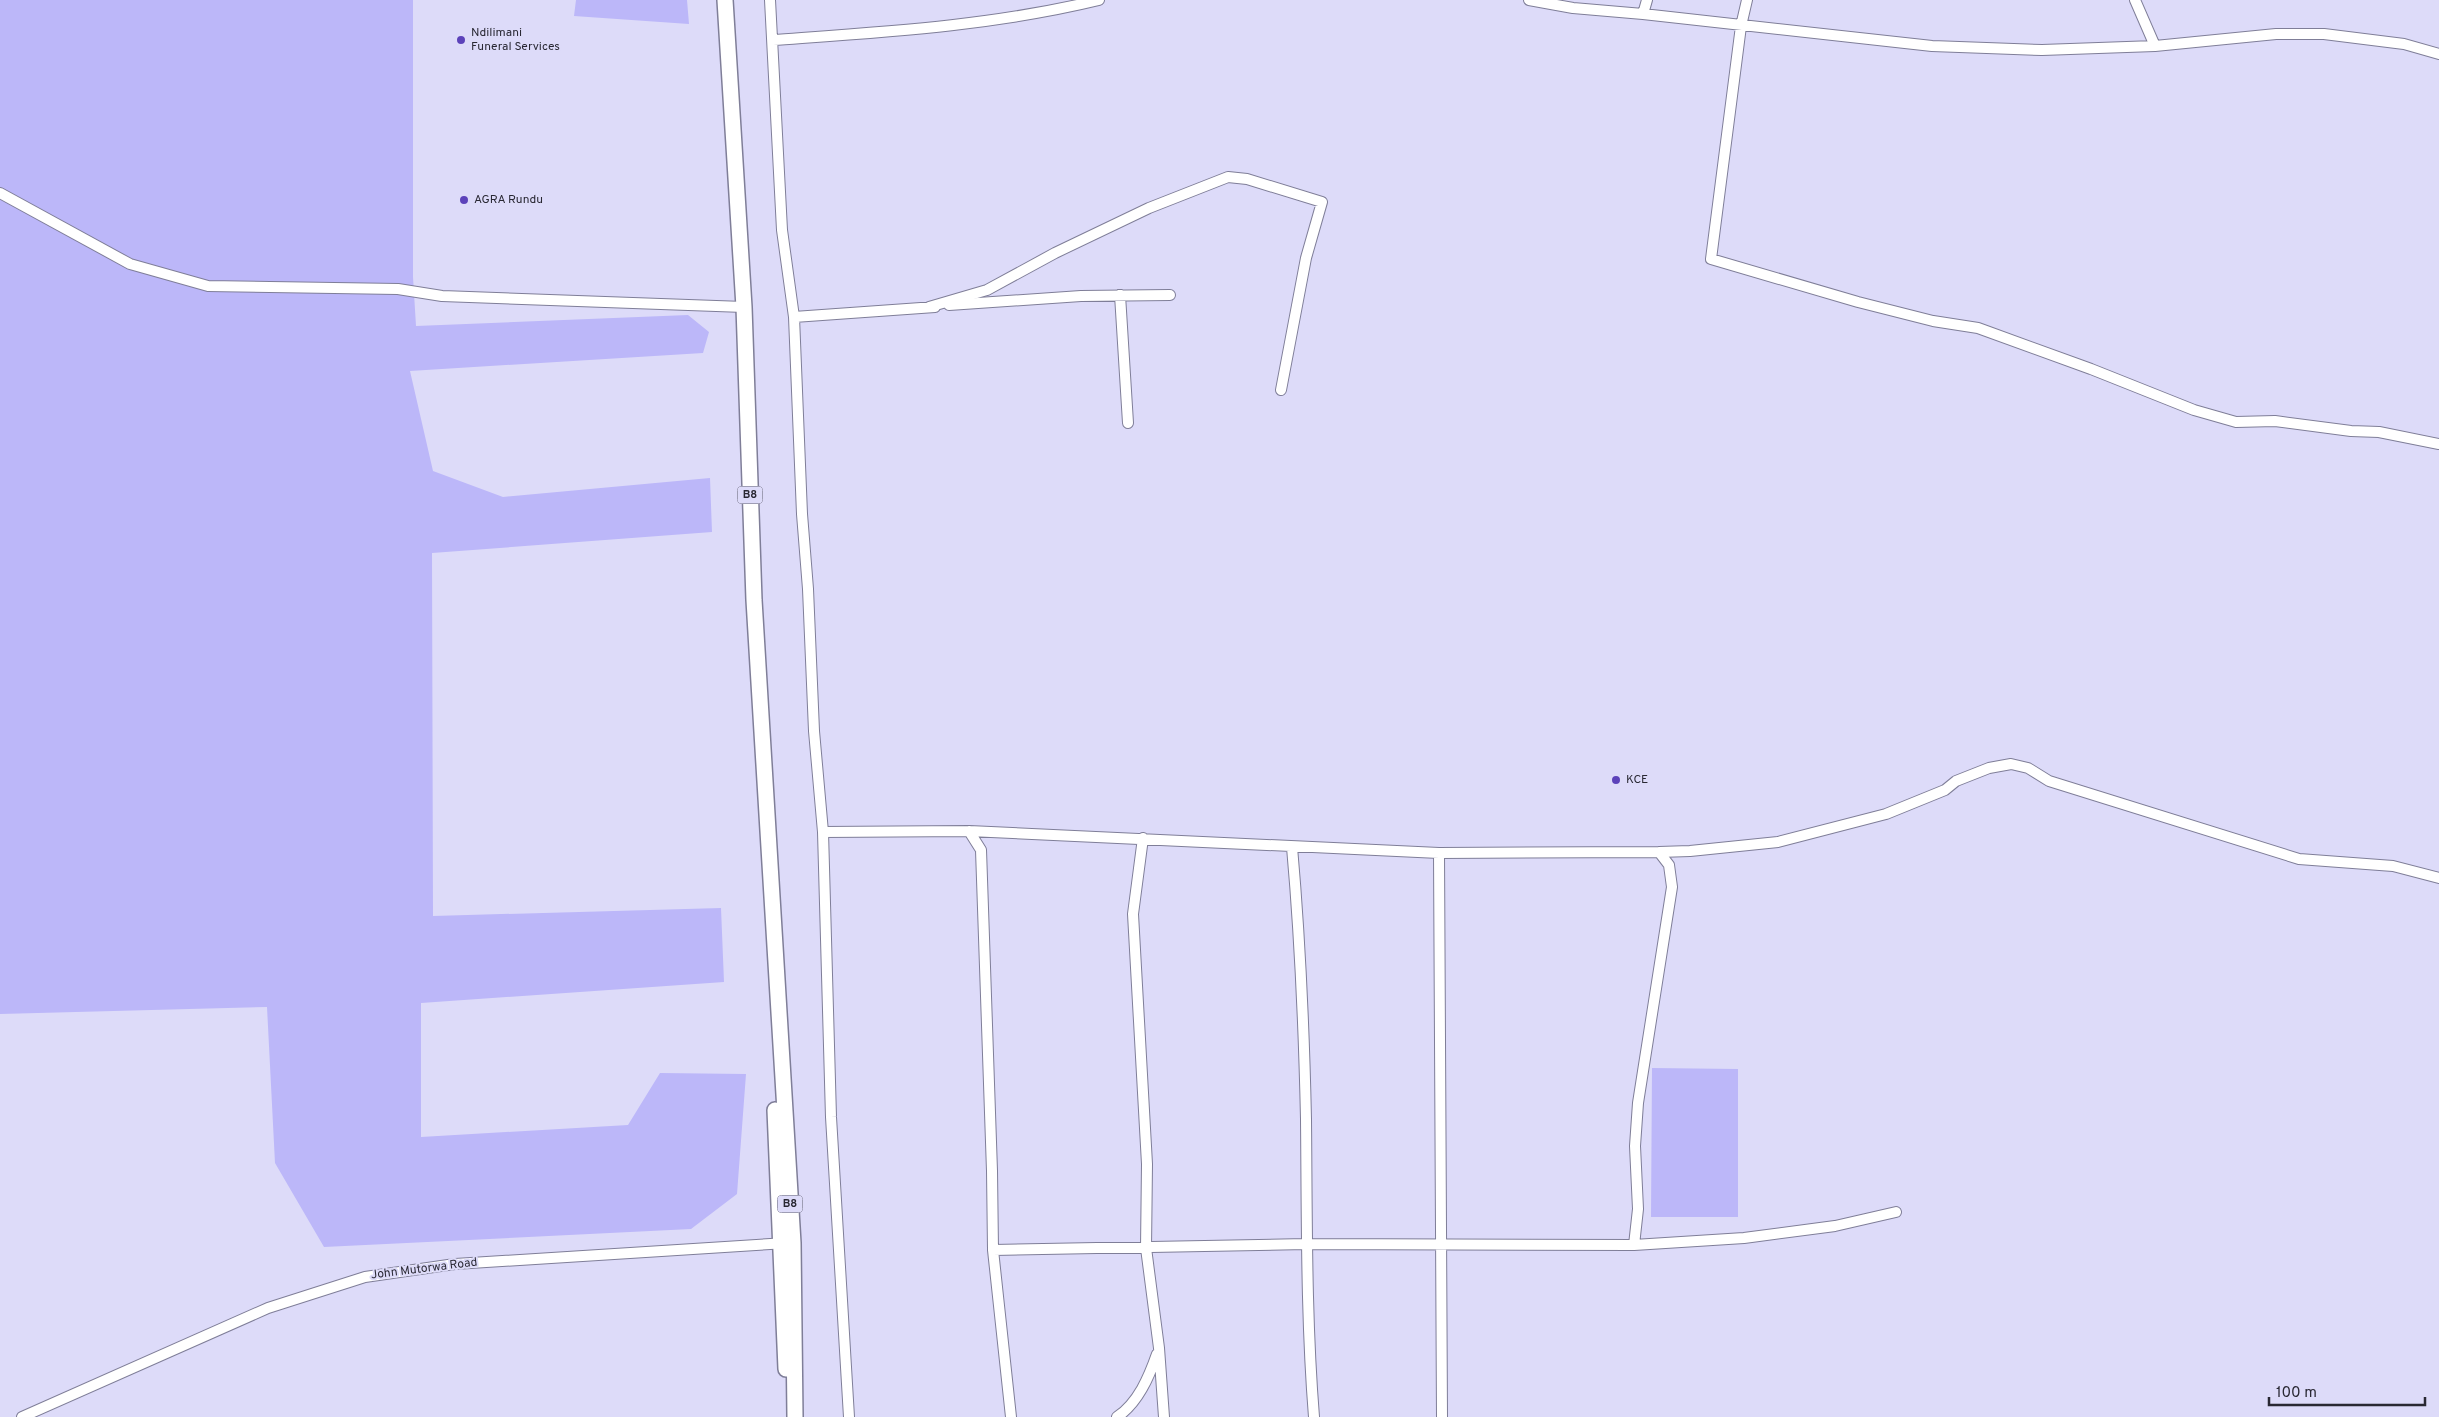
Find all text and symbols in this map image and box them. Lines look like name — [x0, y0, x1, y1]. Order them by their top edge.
place label: Ndilimani Funeral Services — [471, 25, 560, 55]
marker: Ndilimani Funeral Services — [455, 34, 467, 46]
place label: AGRA Rundu — [474, 192, 543, 208]
marker: AGRA Rundu — [458, 194, 470, 206]
road number: B8 — [738, 486, 762, 504]
place label: KCE — [1626, 772, 1648, 788]
marker: KCE — [1610, 774, 1622, 786]
road number: B8 — [778, 1196, 802, 1212]
street label: John Mutorwa Road — [370, 1255, 478, 1283]
scale bar — [2269, 1374, 2425, 1406]
text: 100 m — [2276, 1384, 2317, 1403]

